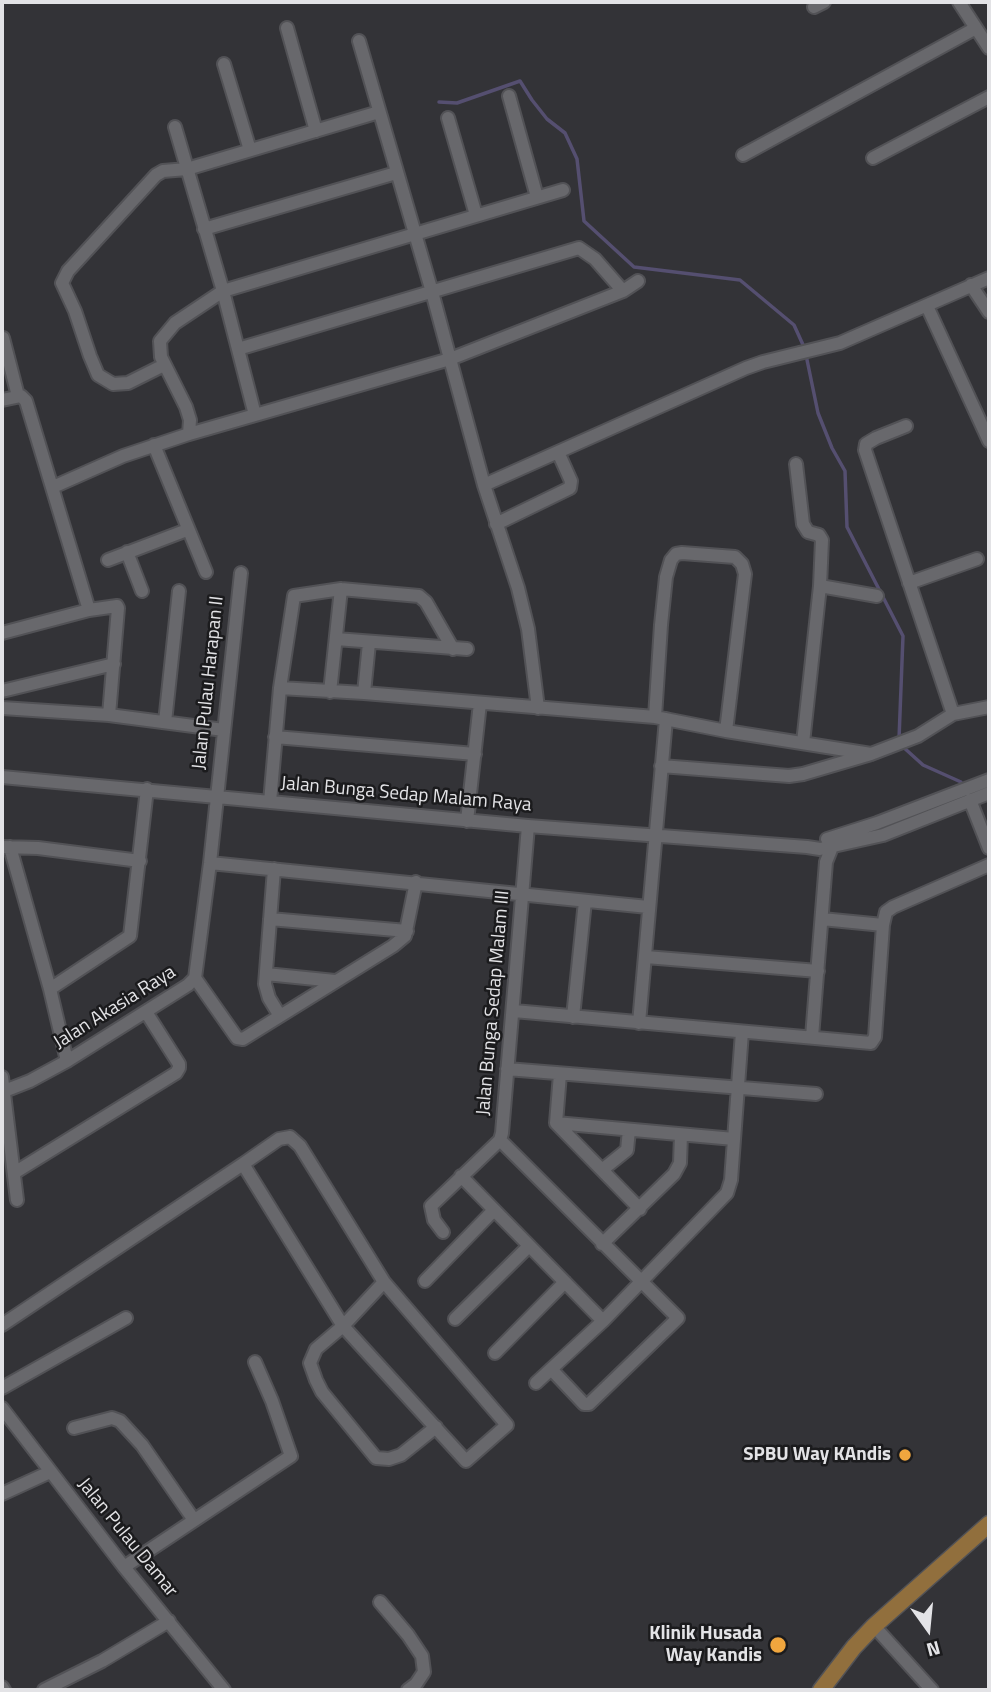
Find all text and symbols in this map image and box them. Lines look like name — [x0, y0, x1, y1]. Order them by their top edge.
street label: Jalan Pulau Harapan II — [189, 595, 229, 771]
street label: Jalan Bunga Sedap Malam Raya — [280, 773, 532, 817]
street label: Jalan Bunga Sedap Malam III — [473, 889, 515, 1117]
street label: Jalan Akasia Raya — [50, 961, 180, 1055]
place label: SPBU Way KAndis — [743, 1444, 891, 1466]
marker: SPBU Way KAndis — [897, 1447, 913, 1463]
street label: Jalan Pulau Damar — [72, 1474, 182, 1602]
north arrow — [893, 1594, 963, 1664]
place label: Klinik Husada Way Kandis — [649, 1623, 762, 1667]
text: N — [923, 1634, 944, 1665]
marker: Klinik Husada Way Kandis — [768, 1635, 788, 1655]

